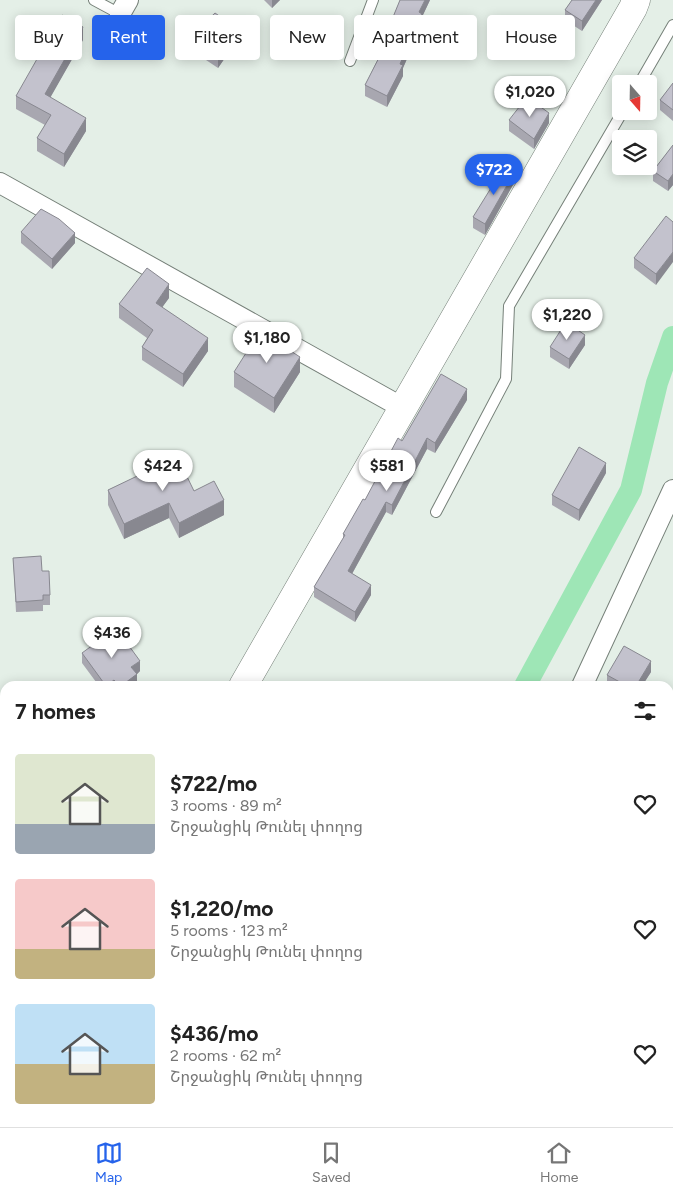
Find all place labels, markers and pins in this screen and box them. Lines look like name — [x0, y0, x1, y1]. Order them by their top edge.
pin: $1,020 — [489, 76, 571, 118]
pin: $722 — [464, 154, 524, 196]
pin: $1,220 — [526, 298, 608, 341]
pin: $1,180 — [226, 322, 308, 364]
pin: $424 — [133, 450, 193, 492]
pin: $581 — [357, 450, 417, 492]
pin: $436 — [82, 616, 142, 659]

